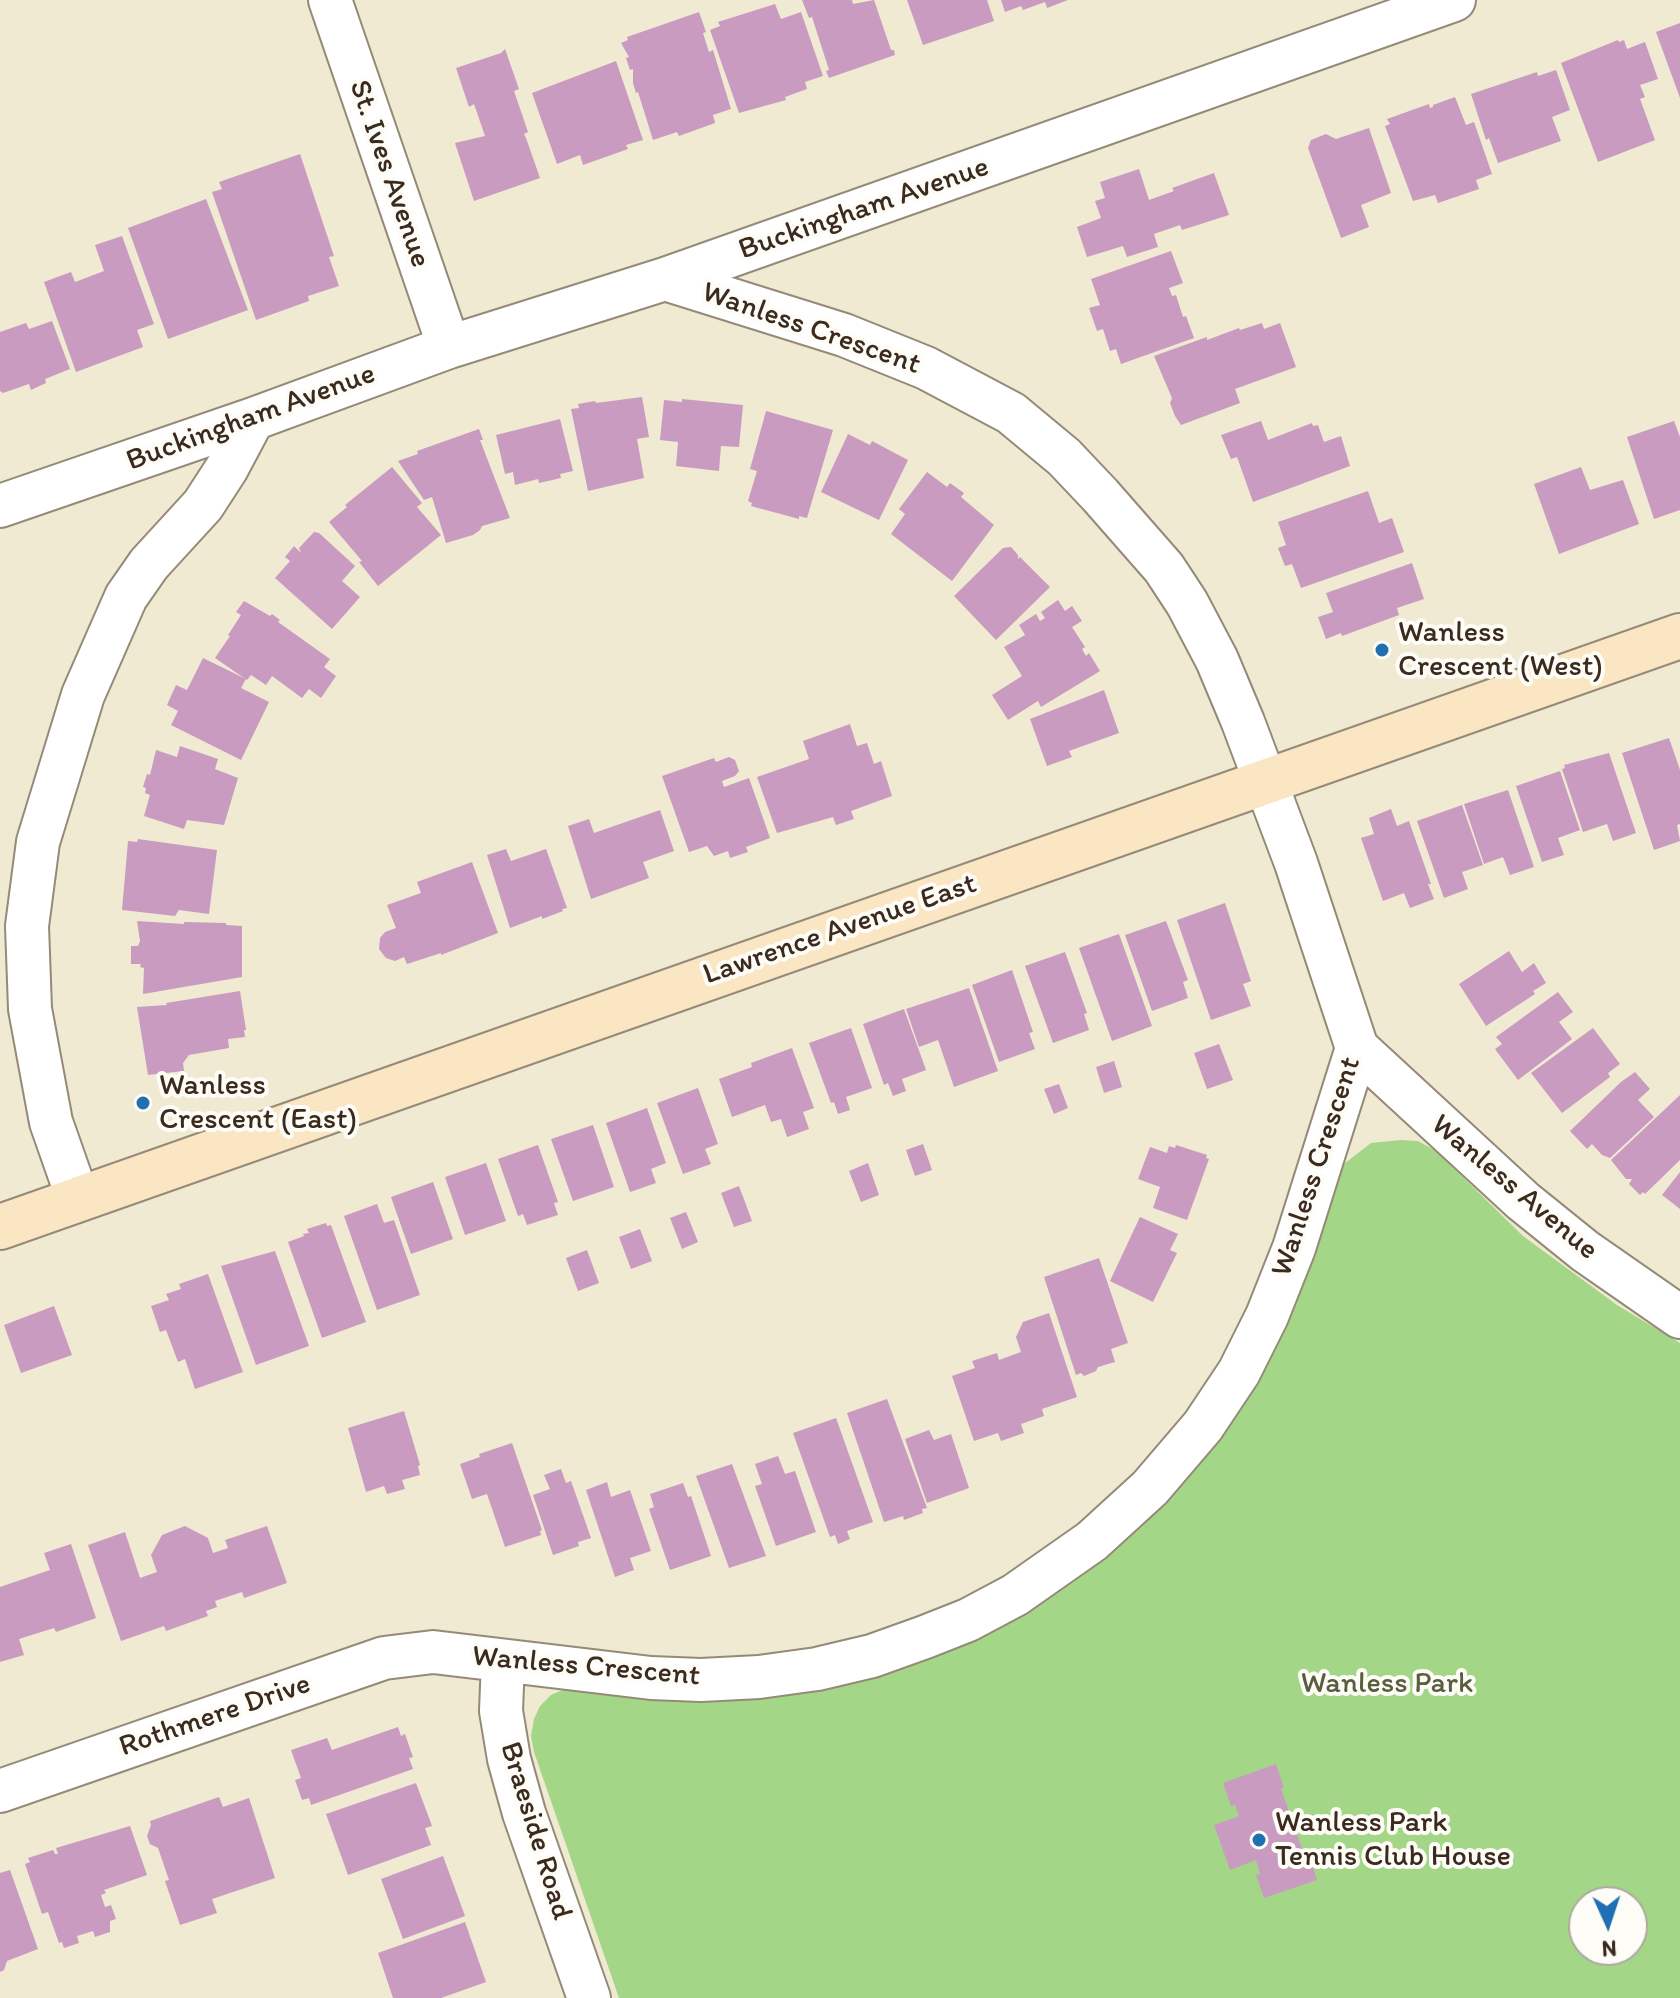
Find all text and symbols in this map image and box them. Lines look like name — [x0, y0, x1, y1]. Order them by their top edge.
street label: St. Ives Avenue — [340, 76, 438, 272]
street label: Buckingham Avenue — [734, 149, 994, 269]
street label: Wanless Crescent — [697, 275, 925, 383]
street label: Buckingham Avenue — [122, 356, 380, 480]
place label: Wanless Crescent (West) — [1398, 615, 1603, 686]
marker: Wanless Crescent (West) — [1373, 641, 1391, 659]
street label: Lawrence Avenue East — [699, 866, 981, 994]
street label: Wanless Crescent — [1265, 1053, 1369, 1281]
place label: Wanless Crescent (East) — [159, 1068, 357, 1138]
marker: Wanless Crescent (East) — [134, 1094, 152, 1112]
street label: Wanless Avenue — [1423, 1108, 1605, 1268]
street label: Wanless Crescent — [471, 1639, 701, 1695]
street label: Rothmere Drive — [115, 1666, 315, 1766]
park label: Wanless Park — [1301, 1666, 1473, 1702]
street label: Braeside Road — [491, 1738, 579, 1924]
place label: Wanless Park Tennis Club House — [1275, 1805, 1511, 1876]
marker: Wanless Park Tennis Club House — [1250, 1831, 1268, 1849]
north arrow — [1568, 1886, 1648, 1966]
text: N — [1601, 1935, 1617, 1962]

